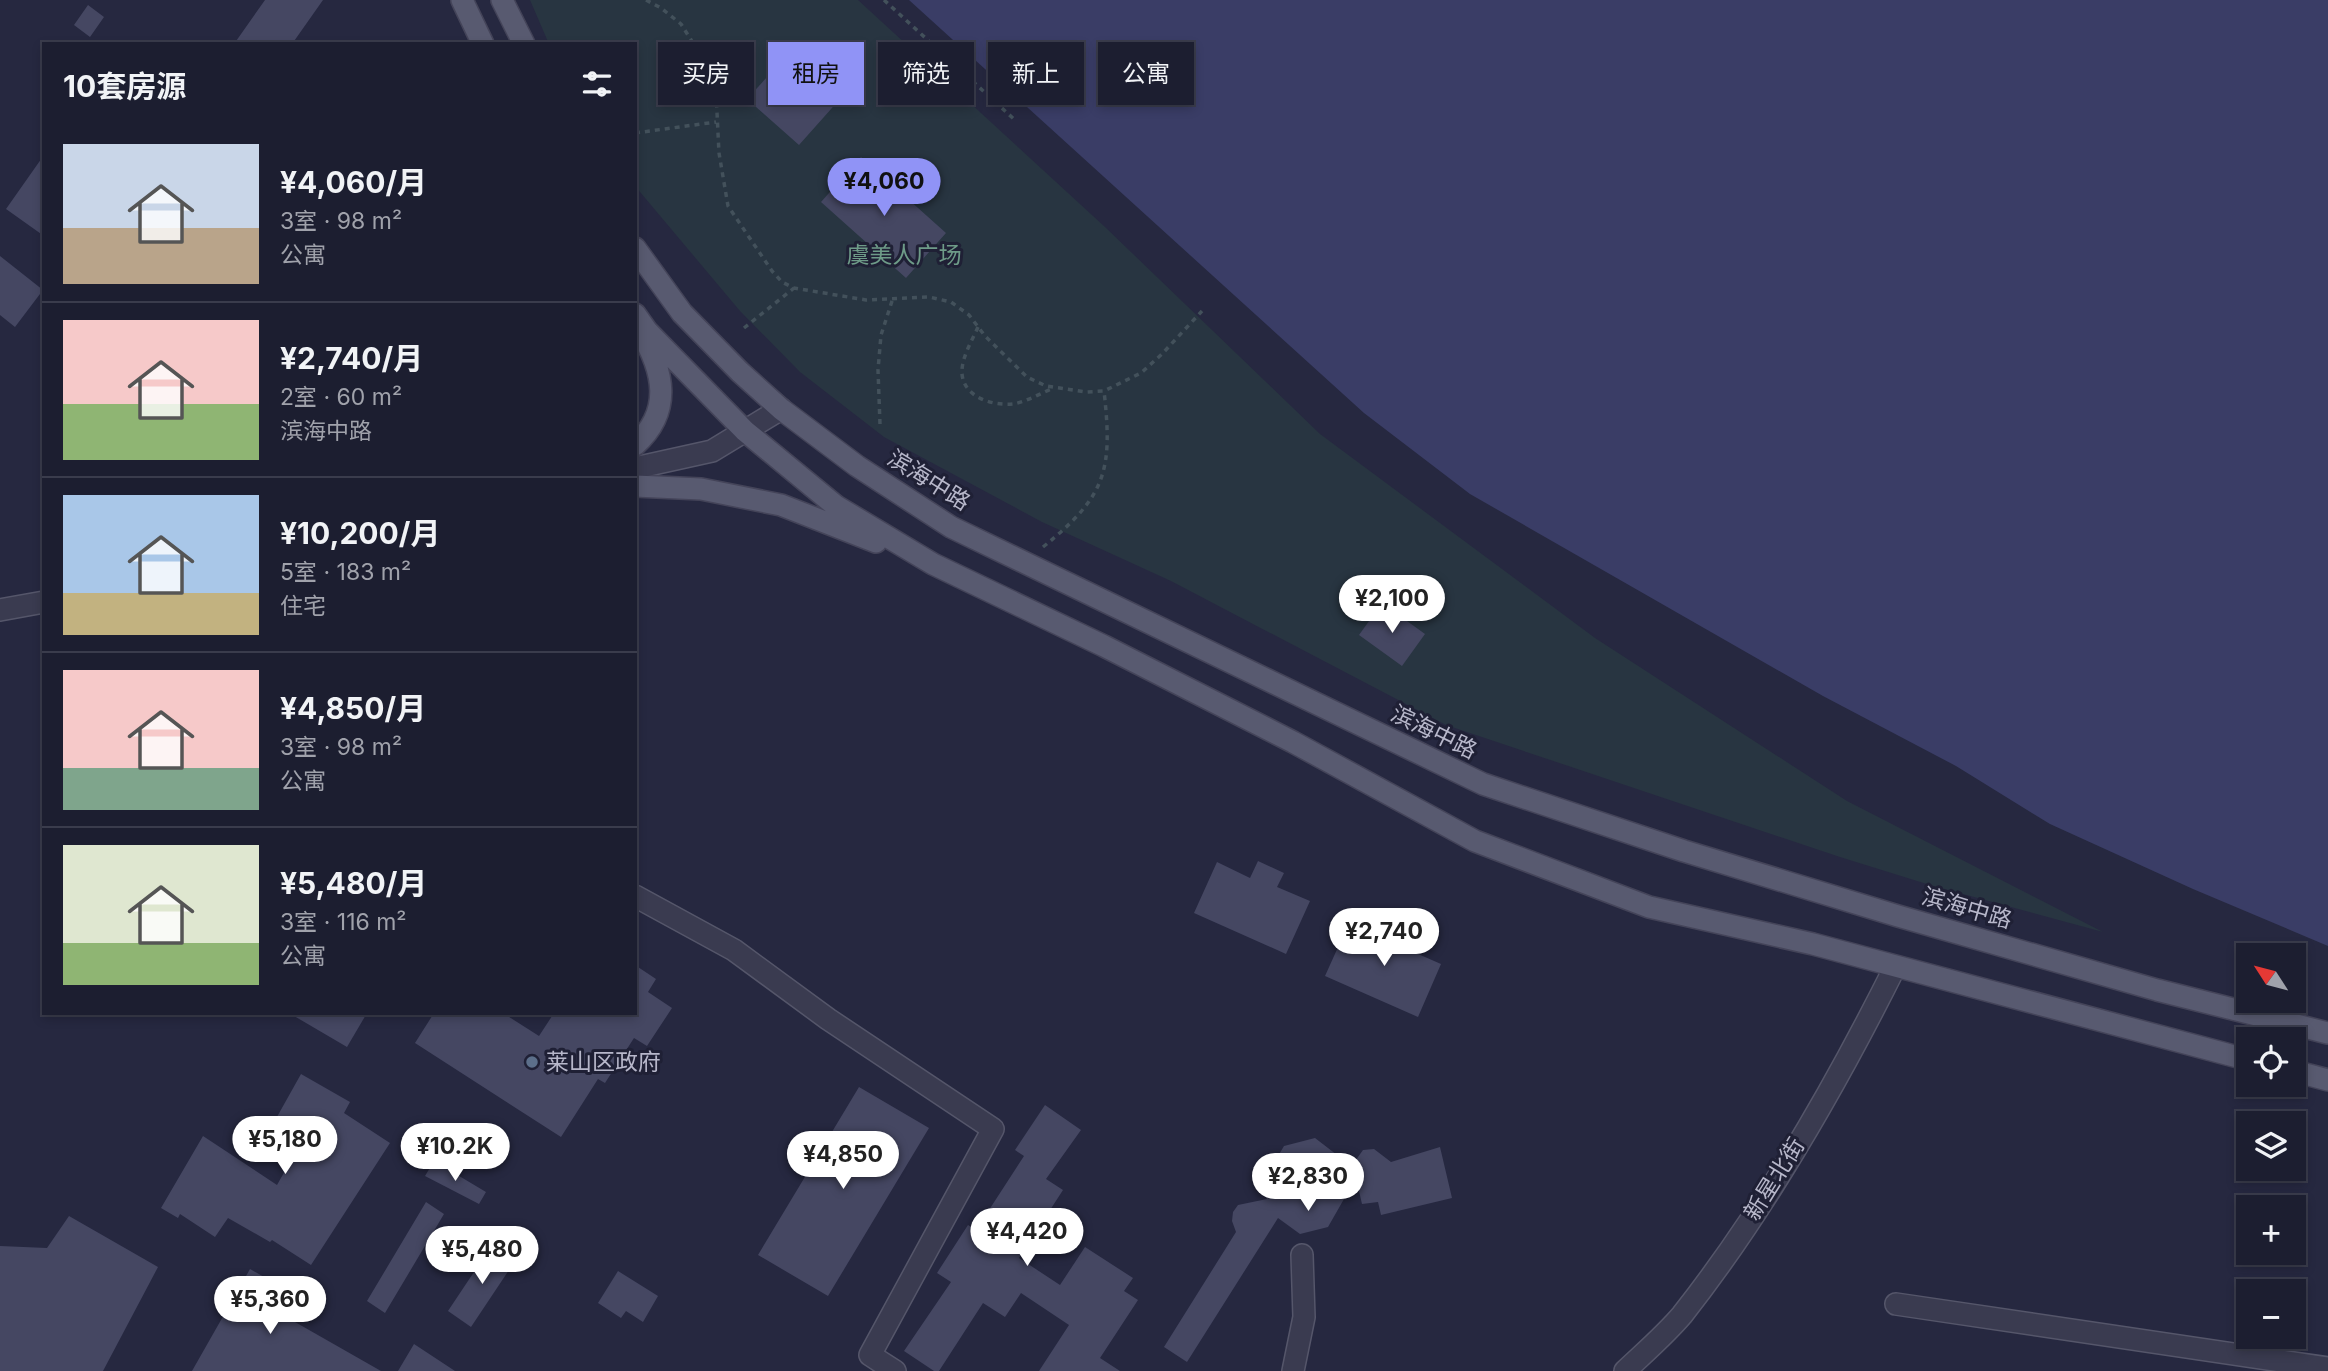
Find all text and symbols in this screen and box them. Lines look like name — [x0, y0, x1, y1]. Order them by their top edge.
chip: 买房 — [658, 42, 754, 105]
chip: 租房 — [768, 42, 864, 105]
chip: 筛选 — [878, 42, 974, 105]
chip: 新上 — [988, 42, 1084, 105]
chip: 公寓 — [1098, 42, 1194, 105]
icon: filters — [578, 65, 616, 103]
text: 10套房源 — [63, 68, 186, 104]
pin: ¥4,060 — [827, 158, 941, 218]
text: ¥4,060/月 — [280, 164, 427, 200]
text: ¥4,060 — [844, 167, 924, 195]
icon: home — [119, 172, 203, 256]
text: 3室 · 98 m² — [280, 207, 402, 235]
text: 公寓 — [280, 241, 326, 269]
park label: 虞美人广场 — [847, 241, 962, 269]
text: ¥2,740/月 — [280, 340, 423, 376]
icon: home — [119, 348, 203, 432]
text: 2室 · 60 m² — [280, 383, 402, 411]
text: 滨海中路 — [280, 417, 372, 445]
street label: 滨海中路 — [883, 444, 975, 516]
text: ¥10,200/月 — [280, 515, 440, 551]
icon: home — [119, 523, 203, 607]
text: 5室 · 183 m² — [280, 558, 411, 586]
pin: ¥2,100 — [1335, 576, 1449, 635]
text: ¥2,100 — [1355, 584, 1429, 612]
text: 住宅 — [280, 592, 326, 620]
text: ¥4,850/月 — [280, 690, 426, 726]
icon: home — [119, 698, 203, 782]
street label: 滨海中路 — [1387, 699, 1481, 765]
text: 3室 · 98 m² — [280, 733, 402, 761]
text: 公寓 — [280, 767, 326, 795]
text: ¥5,480/月 — [280, 865, 427, 901]
icon: home — [119, 873, 203, 957]
street label: 滨海中路 — [1919, 882, 2015, 934]
text: 3室 · 116 m² — [280, 908, 407, 936]
pin: ¥2,740 — [1327, 908, 1441, 968]
text: ¥2,740 — [1345, 917, 1423, 945]
text: 公寓 — [280, 942, 326, 970]
north arrow — [2236, 943, 2306, 1013]
map controls — [2236, 943, 2306, 1349]
button: locate — [2236, 1027, 2306, 1097]
place label: 莱山区政府 — [546, 1048, 661, 1076]
marker: 莱山区政府 — [524, 1054, 540, 1070]
button: layers — [2236, 1111, 2306, 1181]
pin: ¥5,180 — [228, 1116, 342, 1176]
pin: ¥10.2K — [398, 1124, 512, 1183]
text: ¥5,180 — [248, 1125, 322, 1153]
text: ¥10.2K — [417, 1132, 493, 1160]
pin: ¥4,850 — [786, 1132, 900, 1191]
street label: 新星北街 — [1738, 1133, 1810, 1225]
text: ¥4,850 — [803, 1140, 883, 1168]
pin: ¥2,830 — [1251, 1154, 1365, 1213]
text: ¥2,830 — [1268, 1162, 1348, 1190]
button: + — [2236, 1195, 2306, 1265]
pin: ¥4,420 — [970, 1208, 1084, 1268]
text: ¥4,420 — [986, 1217, 1068, 1245]
pin: ¥5,480 — [425, 1226, 539, 1286]
text: ¥5,480 — [441, 1235, 523, 1263]
pin: ¥5,360 — [213, 1276, 327, 1336]
button: − — [2236, 1279, 2306, 1349]
text: ¥5,360 — [230, 1285, 310, 1313]

